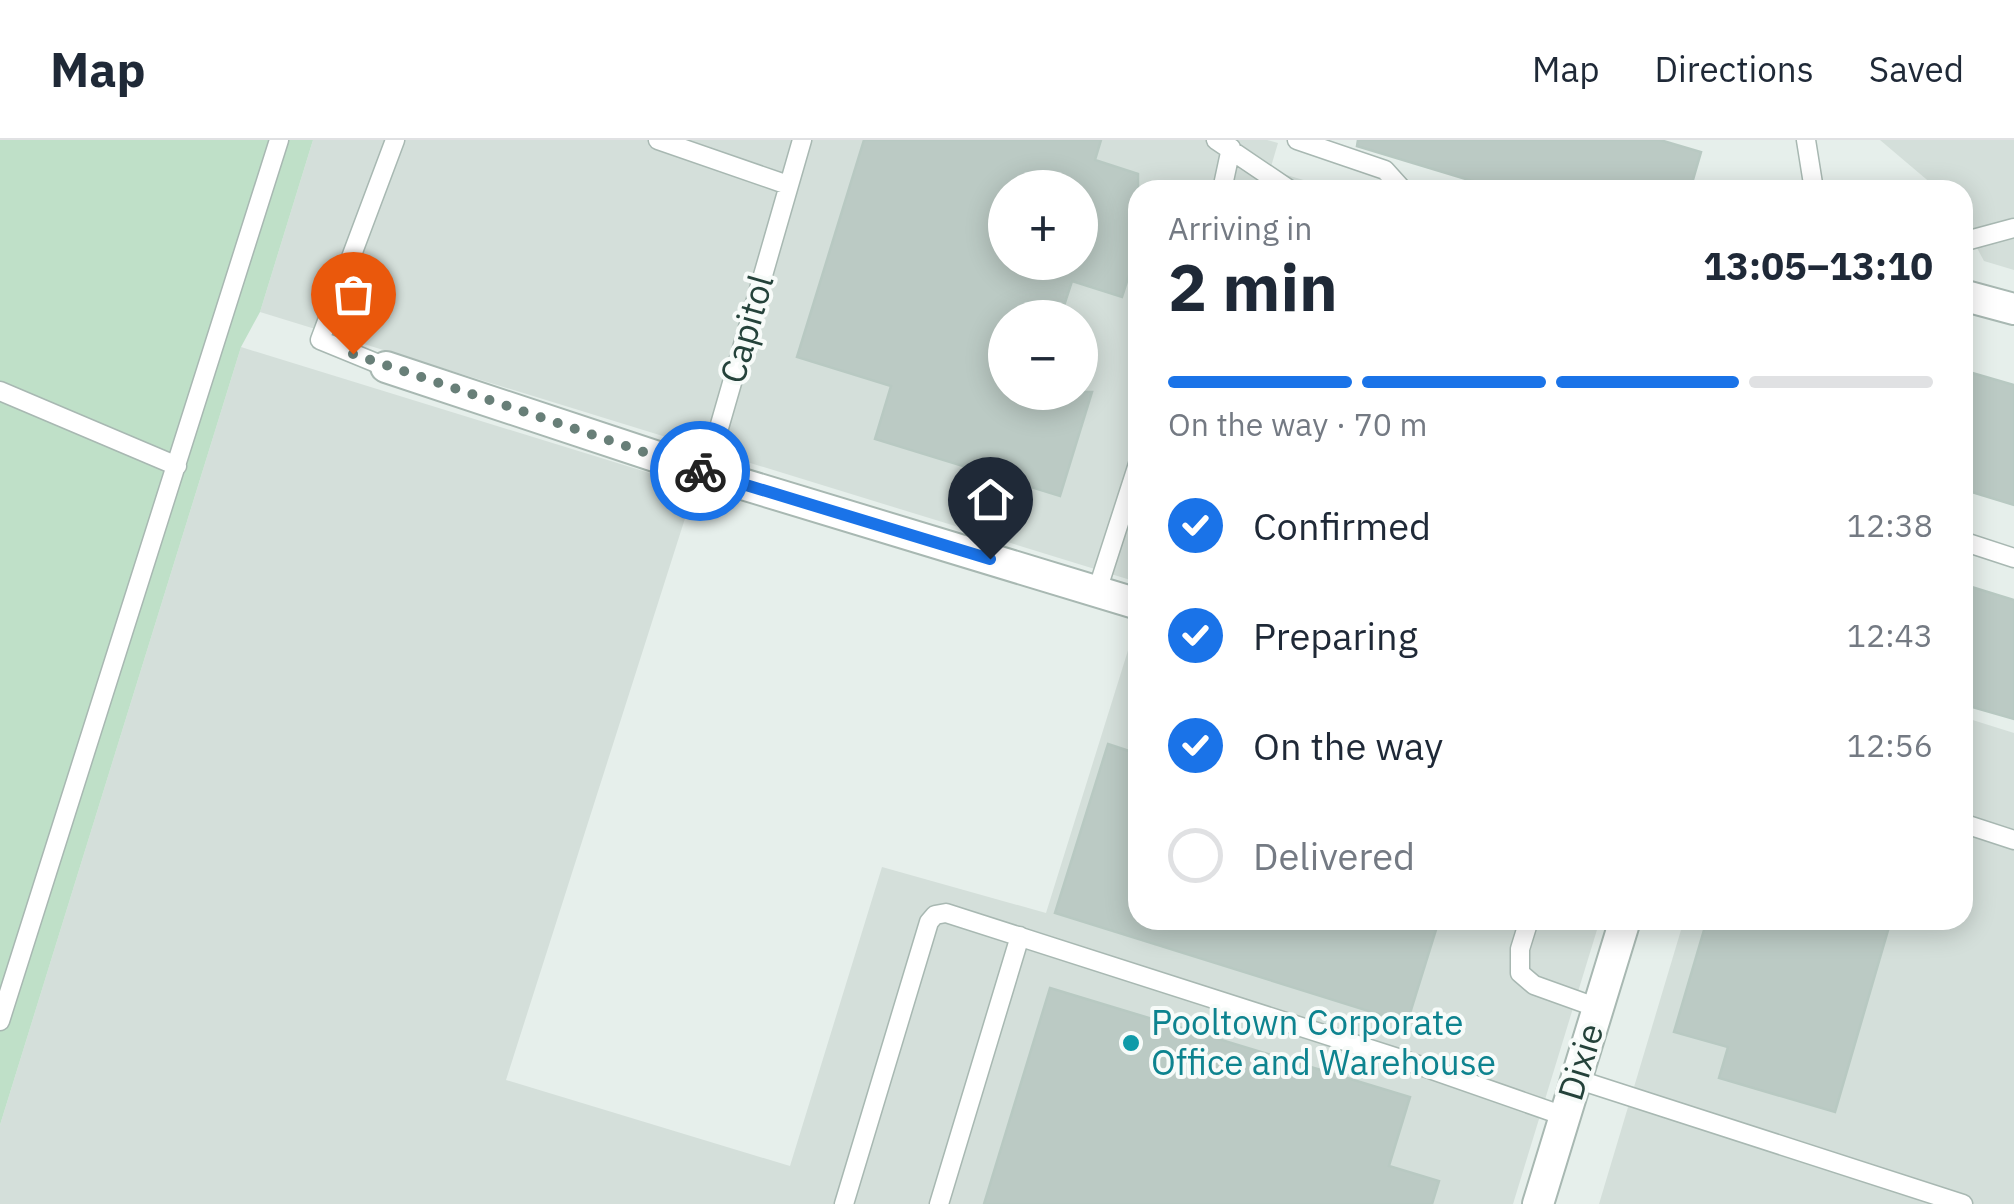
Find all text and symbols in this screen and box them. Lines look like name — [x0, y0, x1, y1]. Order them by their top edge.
text: Map — [50, 38, 146, 100]
text: Map — [1532, 46, 1600, 92]
text: Directions — [1655, 46, 1814, 92]
text: Saved — [1869, 46, 1964, 92]
map controls — [988, 170, 1098, 410]
button: + — [988, 170, 1098, 280]
text: Arriving in — [1168, 207, 1313, 249]
text: 13:05–13:10 — [1703, 241, 1933, 290]
text: 2 min — [1168, 244, 1338, 329]
pin — [311, 252, 396, 355]
icon: bag — [326, 267, 381, 322]
street label: Capitol — [709, 269, 783, 388]
button: − — [988, 300, 1098, 410]
text: On the way · 70 m — [1168, 403, 1428, 445]
courier — [650, 421, 750, 521]
icon: bike — [673, 444, 728, 499]
pin — [948, 457, 1033, 560]
icon: home — [963, 472, 1018, 527]
icon: check — [1168, 498, 1223, 553]
text: Confirmed — [1253, 501, 1431, 550]
text: 12:38 — [1847, 504, 1933, 546]
icon: check — [1168, 608, 1223, 663]
text: Preparing — [1253, 611, 1418, 660]
text: 12:43 — [1847, 614, 1933, 656]
icon: check — [1168, 718, 1223, 773]
text: On the way — [1253, 721, 1443, 770]
text: 12:56 — [1847, 724, 1933, 766]
text: Delivered — [1253, 831, 1415, 880]
place label: Pooltown Corporate Office and Warehouse — [1151, 999, 1496, 1085]
street label: Dixie — [1547, 1018, 1613, 1106]
marker: Pooltown Corporate Office and Warehouse — [1120, 1032, 1142, 1054]

